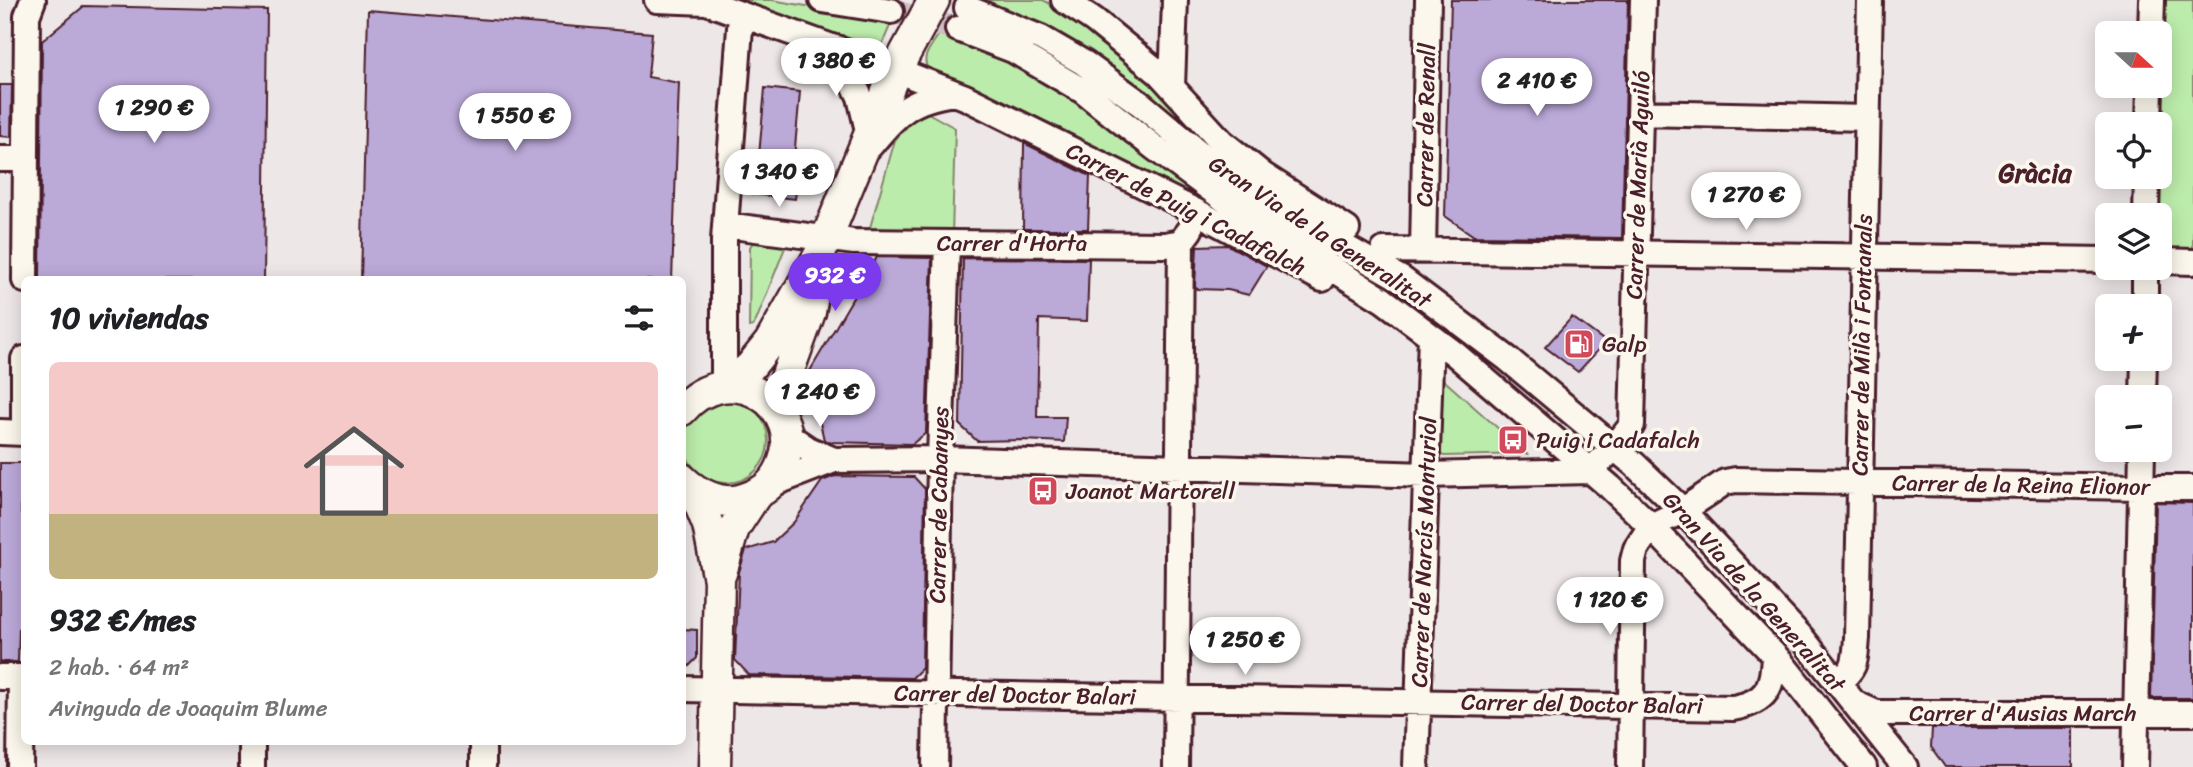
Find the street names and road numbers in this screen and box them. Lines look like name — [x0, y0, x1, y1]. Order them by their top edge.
street label: Carrer de Renall — [1404, 42, 1448, 207]
street label: Carrer de Marià Aguiló — [1614, 70, 1662, 300]
street label: Carrer de Puig i Cadafalch — [1059, 131, 1313, 287]
street label: Gran Via de la Generalitat — [1200, 144, 1441, 321]
street label: Carrer de Milà i Fontanals — [1839, 213, 1885, 476]
street label: Carrer d'Horta — [937, 223, 1087, 264]
street label: Carrer de Cabanyes — [917, 406, 961, 604]
street label: Carrer de Narcís Monturiol — [1399, 415, 1449, 688]
street label: Carrer de la Reina Elionor — [1892, 462, 2152, 508]
street label: Gran Via de la Generalitat — [1652, 482, 1857, 703]
street label: Carrer del Doctor Balari — [894, 672, 1137, 718]
street label: Carrer del Doctor Balari — [1461, 681, 1704, 727]
street label: Carrer d'Ausias March — [1909, 693, 2137, 734]

